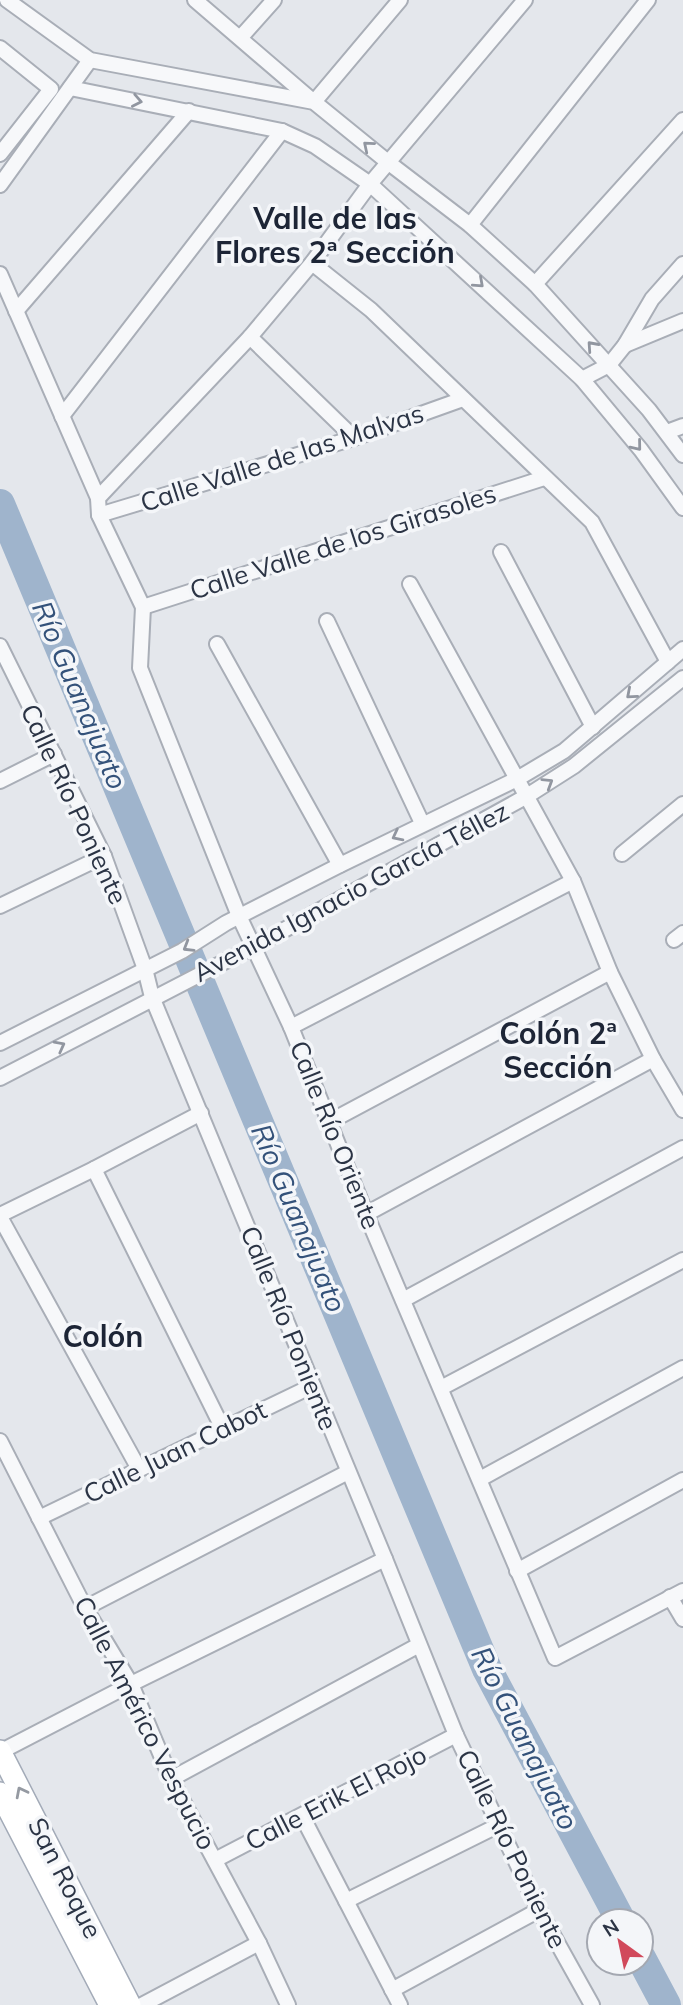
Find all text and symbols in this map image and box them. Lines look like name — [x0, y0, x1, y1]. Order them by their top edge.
one-way arrow — [131, 93, 143, 108]
one-way arrow — [363, 142, 376, 154]
district label: Valle de las Flores 2ª Sección — [215, 199, 455, 271]
one-way arrow — [471, 275, 484, 287]
one-way arrow — [587, 341, 600, 354]
street label: Calle Valle de las Malvas — [136, 396, 428, 519]
one-way arrow — [629, 438, 642, 450]
street label: Calle Valle de los Girasoles — [186, 476, 500, 607]
water label: Río Guanajuato — [25, 595, 136, 794]
one-way arrow — [627, 686, 640, 698]
street label: Calle Río Poniente — [14, 698, 135, 909]
one-way arrow — [541, 778, 554, 791]
street label: Avenida Ignacio García Téllez — [187, 794, 514, 989]
one-way arrow — [392, 828, 404, 842]
one-way arrow — [182, 939, 195, 952]
district label: Colón 2ª Sección — [499, 1014, 617, 1086]
street label: Calle Río Oriente — [283, 1036, 388, 1234]
one-way arrow — [53, 1041, 66, 1054]
water label: Río Guanajuato — [244, 1118, 355, 1317]
street label: Calle Río Poniente — [233, 1221, 345, 1435]
district label: Colón — [63, 1317, 143, 1355]
street label: Calle Juan Cabot — [78, 1393, 272, 1510]
street label: Calle Américo Vespucio — [67, 1590, 224, 1855]
water label: Río Guanajuato — [464, 1640, 587, 1835]
street label: Calle Erik El Rojo — [240, 1738, 432, 1857]
street label: Calle Río Poniente — [450, 1744, 575, 1954]
one-way arrow — [15, 1786, 29, 1799]
street label: San Roque — [21, 1812, 110, 1944]
north arrow — [585, 1907, 655, 1977]
text: N — [598, 1914, 623, 1942]

